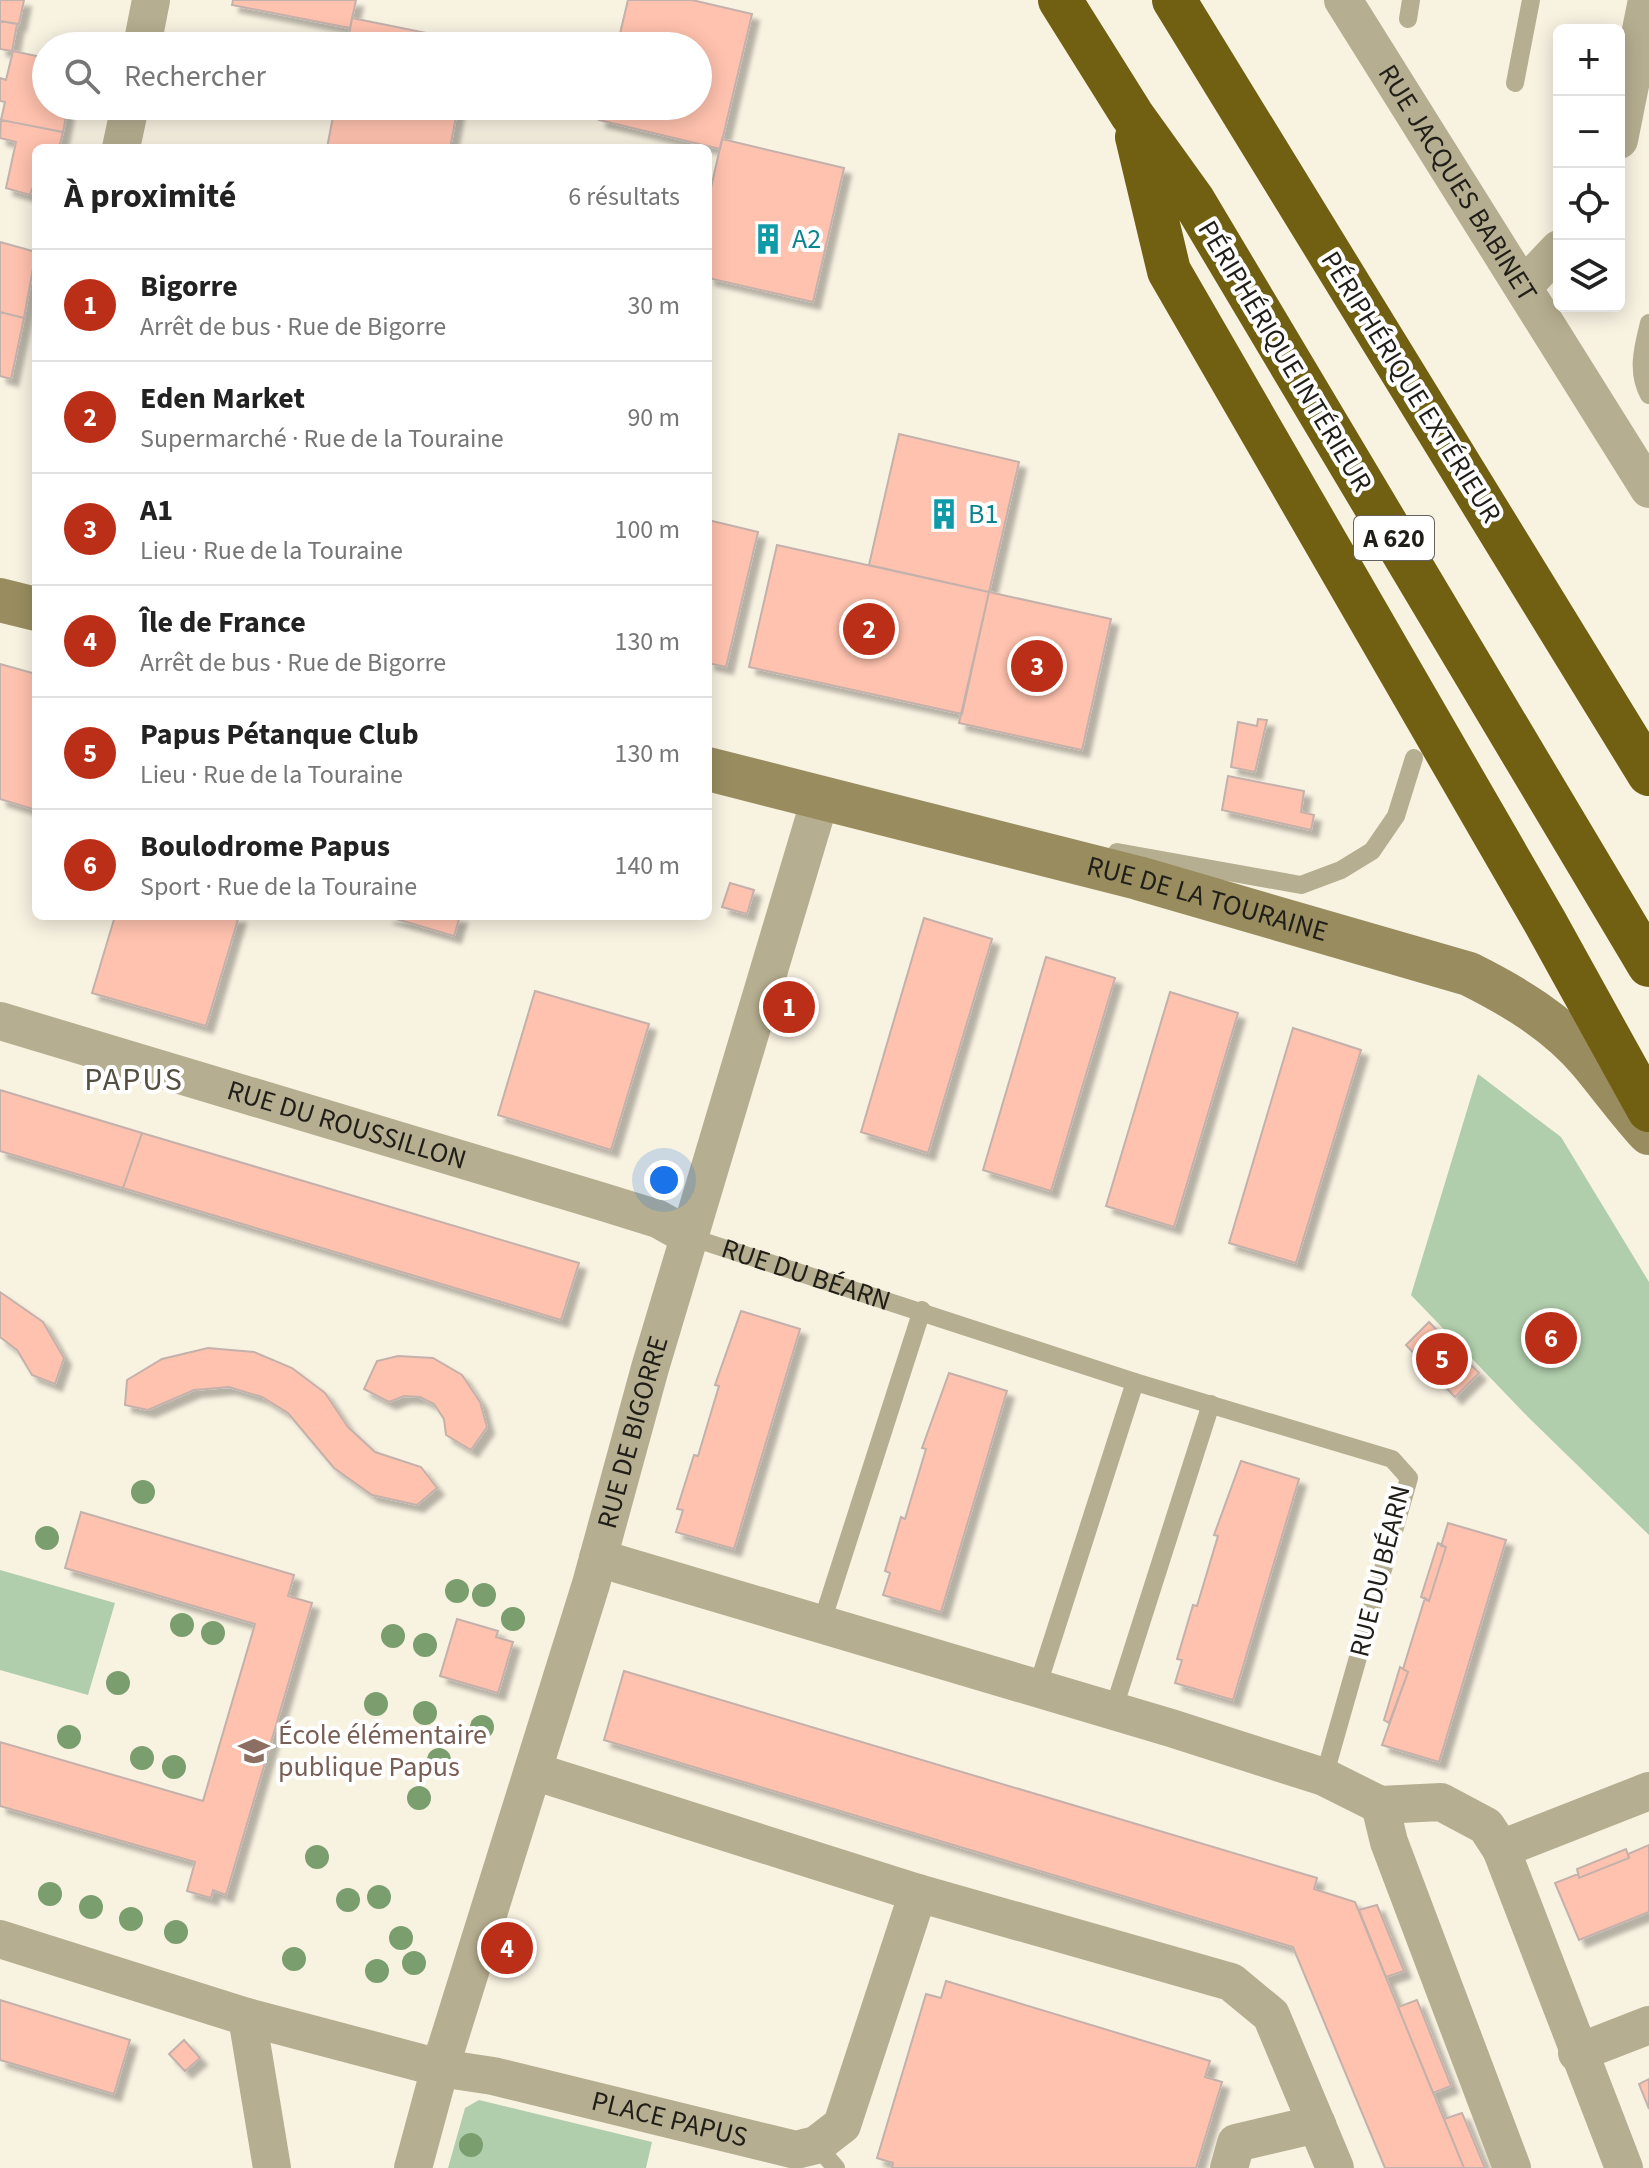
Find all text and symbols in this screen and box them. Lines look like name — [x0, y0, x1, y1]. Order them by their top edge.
map controls — [1553, 24, 1625, 312]
button: + — [1553, 24, 1625, 96]
search box — [32, 32, 712, 120]
icon: search — [60, 54, 104, 98]
text: Rechercher — [124, 55, 266, 98]
street label: RUE JACQUES BABINET — [1368, 57, 1547, 310]
button: − — [1553, 96, 1625, 168]
button: locate — [1553, 168, 1625, 240]
text: À proximité — [64, 172, 236, 221]
text: 6 résultats — [568, 178, 680, 215]
street label: PÉRIPHÉRIQUE INTÉRIEUR — [1188, 213, 1382, 499]
place label: A2 — [792, 219, 821, 259]
building icon: A2 — [751, 222, 785, 256]
button: layers — [1553, 240, 1625, 312]
street label: PÉRIPHÉRIQUE EXTÉRIEUR — [1311, 243, 1511, 531]
text: Bigorre — [140, 265, 238, 308]
text: 1 — [83, 287, 97, 324]
text: 30 m — [627, 287, 680, 324]
text: Arrêt de bus · Rue de Bigorre — [140, 308, 446, 345]
text: Eden Market — [140, 377, 305, 420]
text: 2 — [83, 399, 97, 436]
text: 90 m — [627, 399, 680, 436]
text: Supermarché · Rue de la Touraine — [140, 420, 504, 457]
text: A1 — [140, 489, 173, 532]
place label: B1 — [968, 494, 998, 534]
building icon: B1 — [927, 497, 961, 531]
text: 3 — [83, 511, 97, 548]
text: 100 m — [614, 511, 680, 548]
road number: A 620 — [1354, 516, 1434, 560]
text: Lieu · Rue de la Touraine — [140, 532, 403, 569]
pin: 2 — [843, 599, 895, 659]
text: Île de France — [140, 601, 306, 644]
text: 4 — [83, 623, 97, 660]
text: 130 m — [614, 623, 680, 660]
pin: 3 — [1011, 636, 1063, 696]
text: Arrêt de bus · Rue de Bigorre — [140, 644, 446, 681]
text: Papus Pétanque Club — [140, 713, 419, 756]
text: 5 — [83, 735, 97, 772]
text: 130 m — [614, 735, 680, 772]
text: Lieu · Rue de la Touraine — [140, 756, 403, 793]
text: Boulodrome Papus — [140, 825, 390, 868]
street label: RUE DE LA TOURAINE — [1083, 846, 1333, 952]
text: 6 — [83, 847, 97, 884]
text: 140 m — [614, 847, 680, 884]
text: Sport · Rue de la Touraine — [140, 868, 417, 905]
pin: 1 — [763, 977, 815, 1037]
district label: PAPUS — [84, 1057, 184, 1103]
street label: RUE DU ROUSSILLON — [222, 1070, 471, 1180]
your location — [644, 1160, 684, 1200]
street label: RUE DU BÉARN — [716, 1229, 896, 1321]
pin: 6 — [1525, 1308, 1577, 1368]
pin: 5 — [1416, 1329, 1468, 1389]
street label: RUE DE BIGORRE — [587, 1331, 679, 1533]
street label: RUE DU BÉARN — [1339, 1481, 1421, 1661]
place label: École élémentaire publique Papus — [278, 1715, 487, 1787]
school or university icon: École élémentaire publique Papus — [237, 1734, 271, 1768]
pin: 4 — [481, 1918, 533, 1978]
street label: PLACE PAPUS — [587, 2081, 752, 2157]

